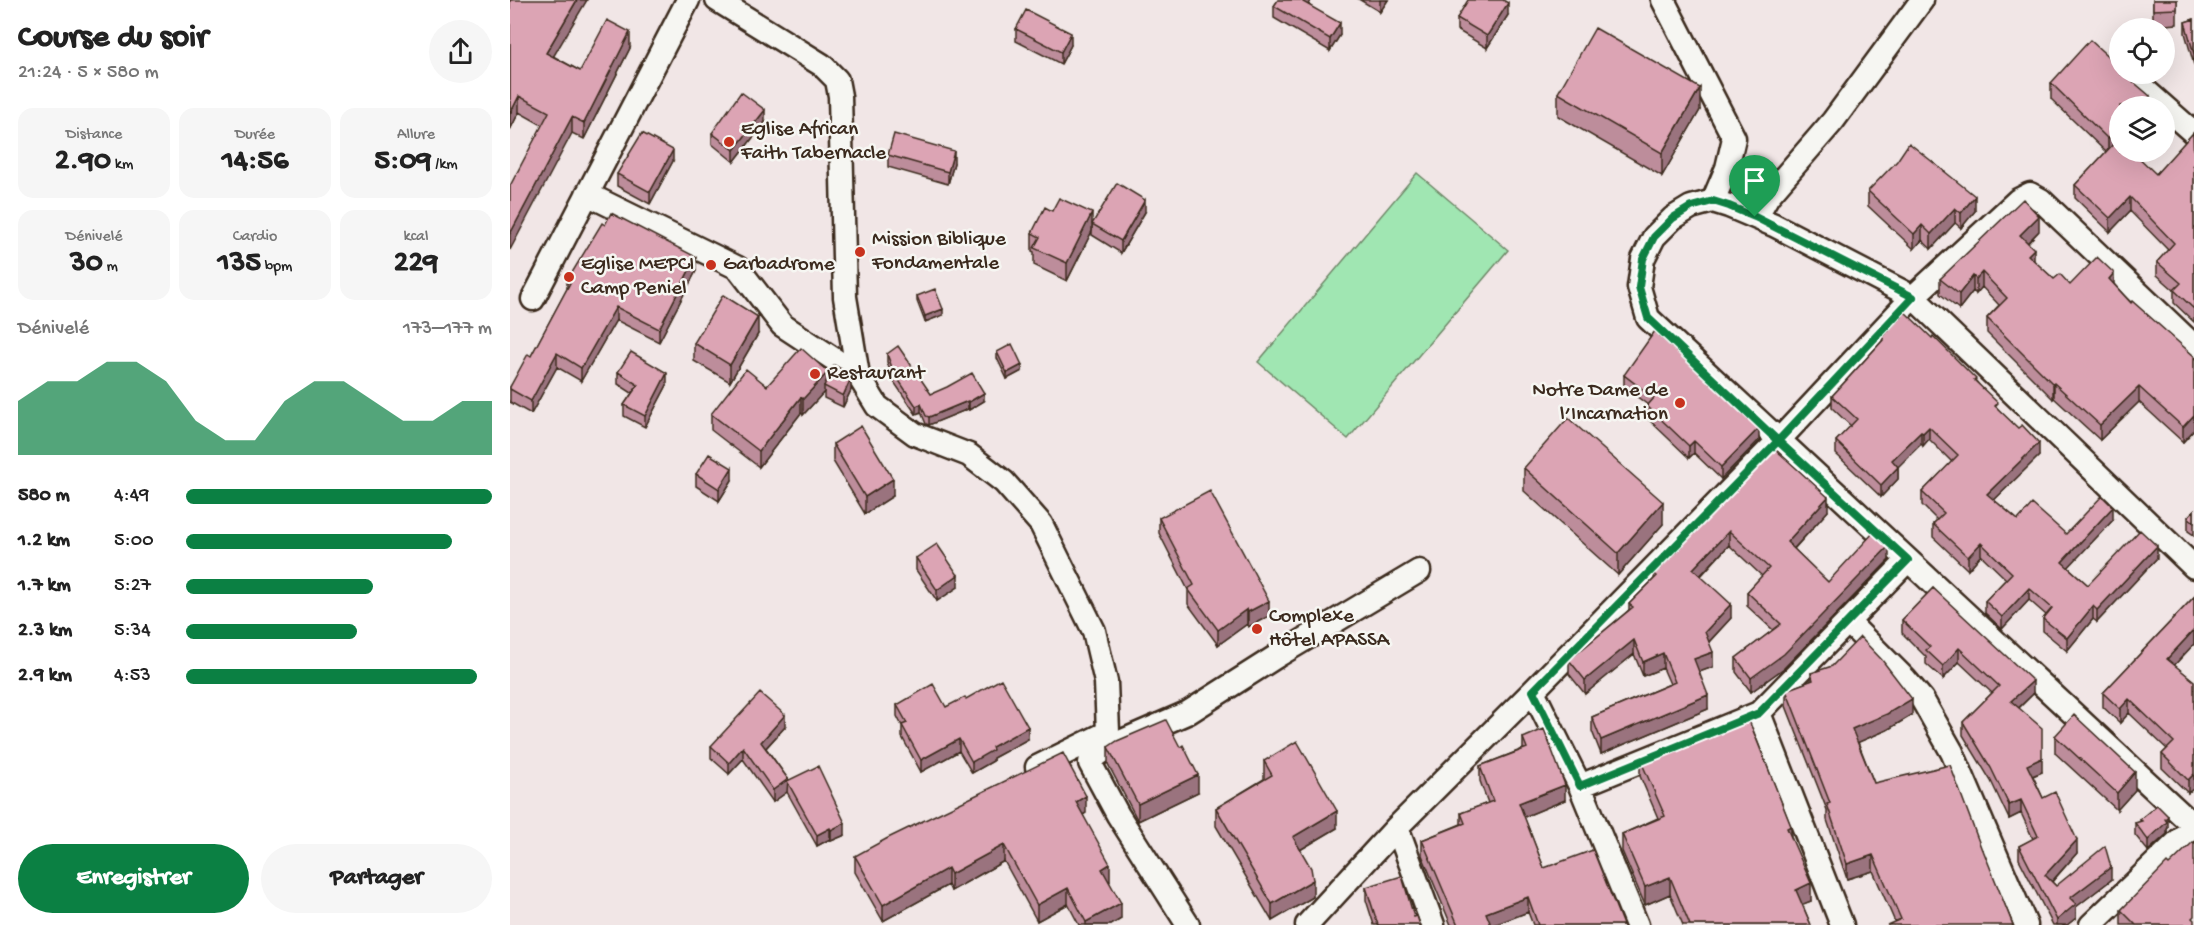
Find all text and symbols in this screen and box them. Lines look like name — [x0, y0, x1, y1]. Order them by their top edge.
map controls — [2109, 18, 2175, 162]
button: locate — [2109, 18, 2175, 84]
text: Course du soir — [18, 20, 208, 58]
button: share — [429, 20, 492, 83]
text: 21:24 · 5 × 580 m — [18, 62, 159, 85]
button: layers — [2109, 96, 2175, 162]
place label: Eglise African Faith Tabernacle — [740, 118, 887, 167]
text: Distance — [66, 126, 122, 145]
text: Durée — [235, 126, 275, 145]
text: Allure — [397, 126, 435, 145]
marker: Eglise African Faith Tabernacle — [722, 135, 736, 149]
text: 2.90 — [55, 145, 111, 180]
text: 14:56 — [222, 145, 288, 180]
text: 5:09 — [374, 145, 432, 180]
pin — [1729, 155, 1780, 217]
text: km — [111, 156, 133, 175]
text: /km — [432, 156, 458, 175]
icon: arrive — [1738, 164, 1771, 197]
text: Dénivelé — [66, 228, 122, 247]
text: Cardio — [233, 228, 277, 247]
text: kcal — [404, 228, 428, 247]
place label: Mission Biblique Fondamentale — [871, 228, 1007, 277]
marker: Mission Biblique Fondamentale — [853, 245, 867, 259]
text: 30 — [70, 247, 103, 282]
text: 135 — [218, 247, 261, 282]
text: 229 — [394, 247, 438, 282]
place label: Eglise MEPCI Camp Peniel — [581, 253, 694, 302]
place label: Garbadrome — [723, 253, 836, 278]
text: m — [103, 258, 118, 277]
text: bpm — [261, 258, 292, 277]
marker: Garbadrome — [704, 258, 718, 272]
marker: Eglise MEPCI Camp Peniel — [562, 270, 576, 284]
text: Dénivelé — [18, 318, 89, 341]
text: 173–177 m — [403, 318, 492, 341]
place label: Restaurant — [827, 362, 927, 387]
marker: Restaurant — [808, 367, 822, 381]
place label: Notre Dame de l’Incarnation — [1532, 379, 1669, 428]
marker: Notre Dame de l’Incarnation — [1673, 396, 1687, 410]
text: 580 m — [18, 485, 70, 508]
text: 4:49 — [114, 485, 149, 508]
text: 1.2 km — [18, 530, 70, 553]
text: 5:00 — [114, 530, 154, 553]
text: 1.7 km — [18, 575, 71, 598]
text: 5:27 — [114, 575, 151, 598]
place label: Complexe Hôtel APASSA — [1269, 605, 1391, 654]
text: 2.3 km — [18, 620, 72, 643]
text: 5:34 — [114, 620, 151, 643]
marker: Complexe Hôtel APASSA — [1250, 622, 1264, 636]
text: 2.9 km — [18, 665, 72, 688]
text: 4:53 — [114, 665, 151, 688]
button: Enregistrer — [18, 844, 249, 913]
button: Partager — [261, 844, 492, 913]

